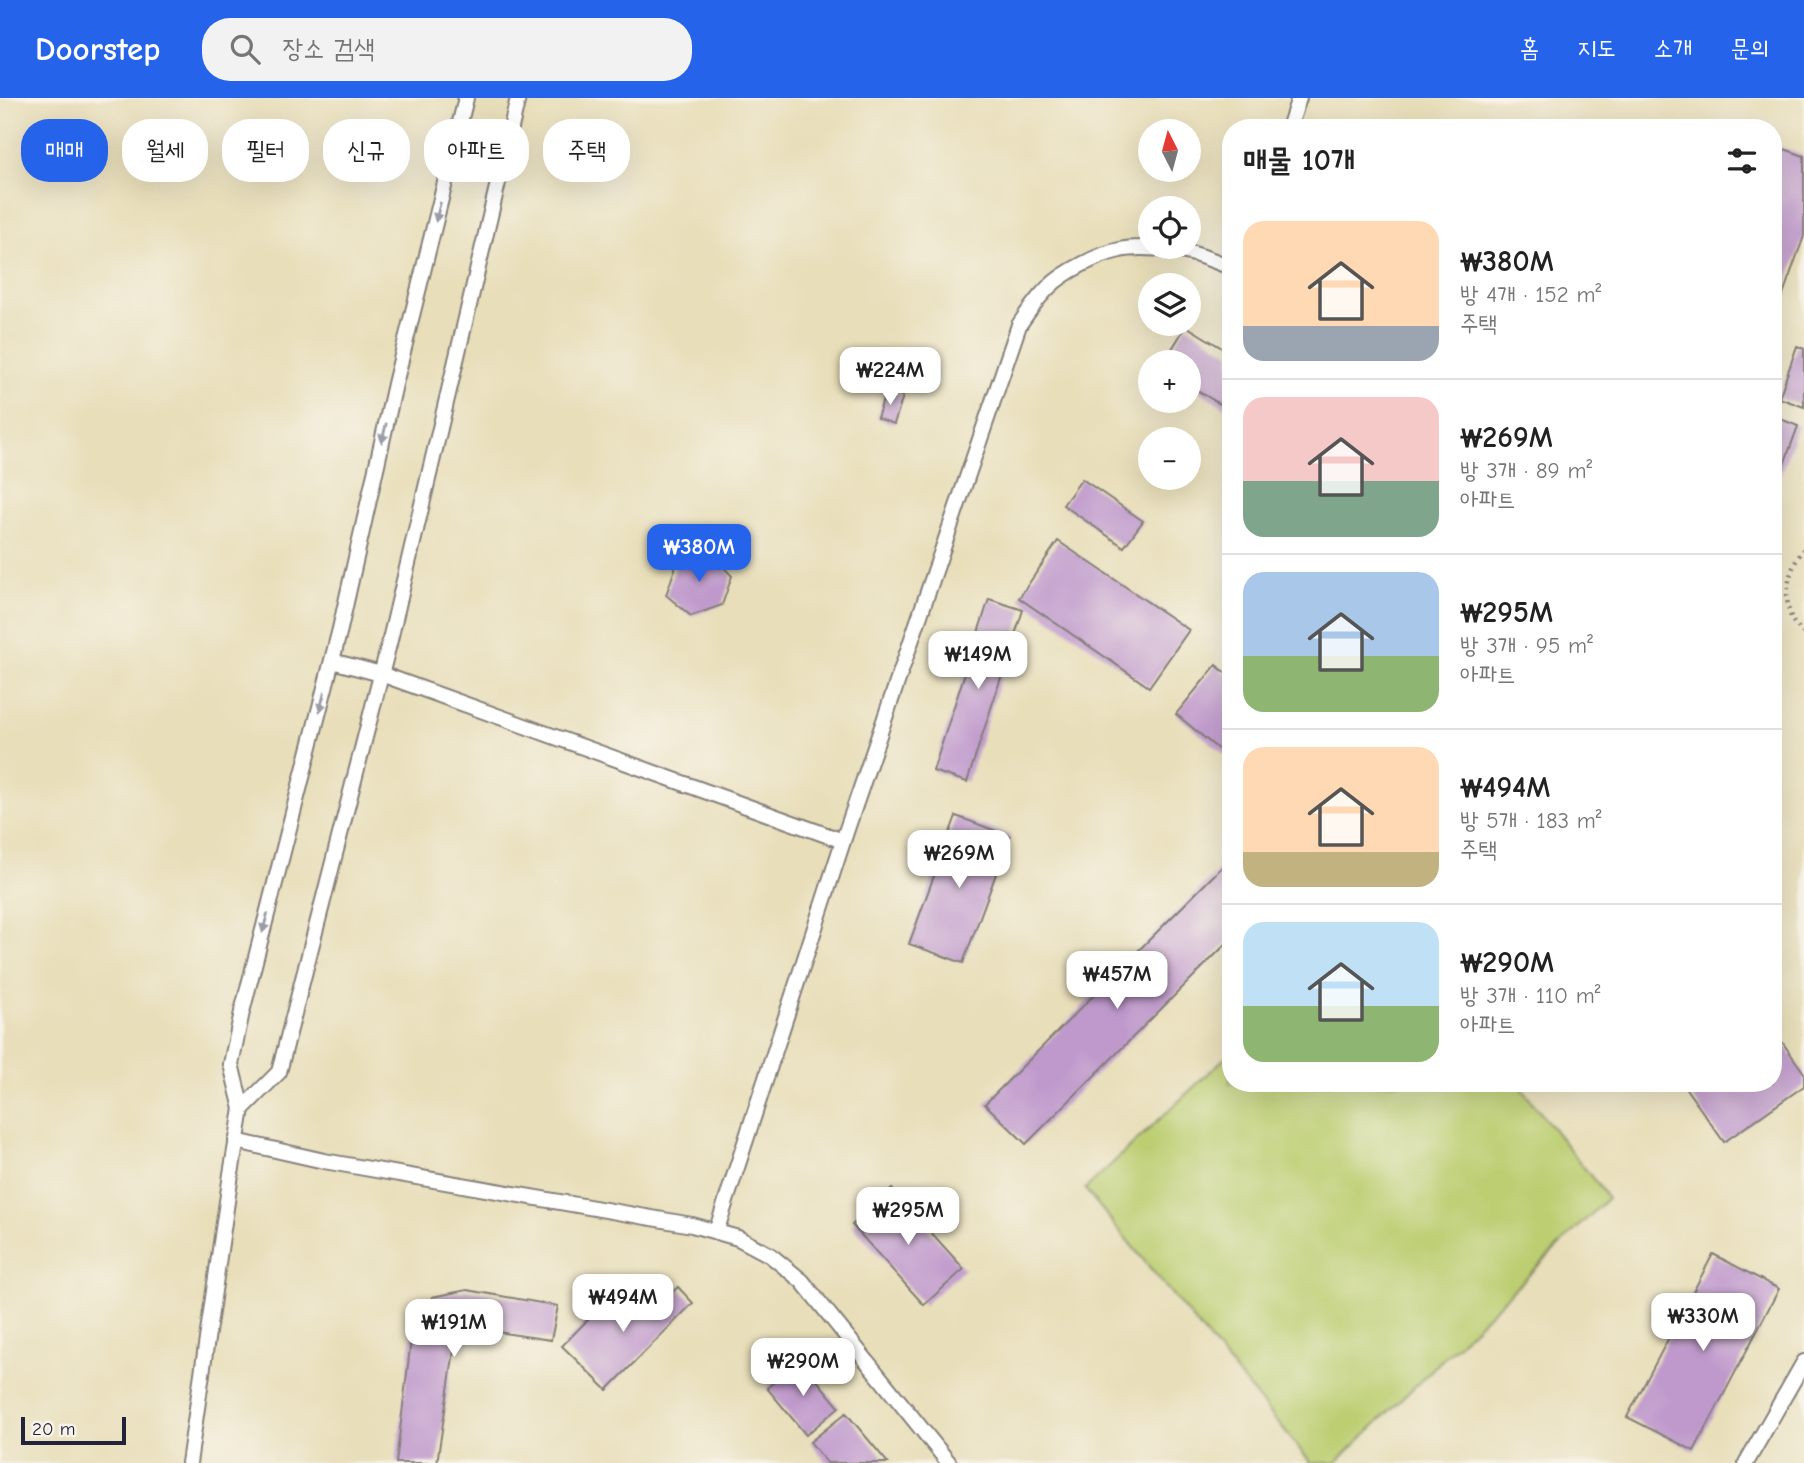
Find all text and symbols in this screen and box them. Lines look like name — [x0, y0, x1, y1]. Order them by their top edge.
search box — [202, 18, 692, 81]
text: Doorstep — [35, 30, 160, 68]
icon: search — [226, 30, 264, 68]
text: 장소 검색 — [282, 34, 375, 64]
text: 홈 — [1520, 34, 1539, 62]
text: 지도 — [1577, 34, 1616, 62]
text: 소개 — [1654, 34, 1692, 62]
text: 문의 — [1730, 34, 1769, 62]
chip: 매매 — [21, 119, 108, 182]
chip: 월세 — [122, 119, 208, 182]
chip: 필터 — [222, 119, 309, 182]
chip: 신규 — [323, 119, 410, 182]
chip: 아파트 — [424, 119, 529, 182]
chip: 주택 — [543, 119, 630, 182]
north arrow — [1138, 119, 1200, 182]
map controls — [1138, 119, 1201, 490]
icon: filters — [1723, 142, 1761, 180]
text: 매물 10개 — [1243, 143, 1355, 178]
button: locate — [1138, 196, 1201, 259]
one-way arrow — [432, 201, 443, 223]
text: ₩380M — [1460, 244, 1554, 279]
icon: home — [1299, 249, 1383, 333]
button: layers — [1138, 273, 1201, 336]
text: 방 4개 · 152 m² — [1460, 281, 1601, 308]
text: 주택 — [1460, 310, 1497, 337]
pin: ₩224M — [841, 348, 939, 407]
button: + — [1138, 350, 1201, 413]
text: ₩224M — [856, 356, 924, 383]
text: ₩269M — [1460, 420, 1553, 455]
one-way arrow — [378, 422, 389, 444]
icon: home — [1299, 425, 1383, 509]
button: − — [1138, 427, 1201, 490]
text: 방 3개 · 89 m² — [1460, 457, 1592, 484]
text: 아파트 — [1460, 486, 1516, 513]
pin: ₩380M — [650, 524, 748, 584]
text: ₩380M — [663, 533, 735, 560]
text: ₩295M — [1460, 595, 1553, 630]
icon: home — [1299, 600, 1383, 684]
pin: ₩149M — [929, 632, 1027, 691]
text: 방 3개 · 95 m² — [1460, 632, 1593, 659]
text: ₩149M — [944, 640, 1012, 667]
text: 아파트 — [1460, 661, 1516, 688]
one-way arrow — [316, 691, 327, 713]
text: ₩494M — [1460, 770, 1550, 805]
icon: home — [1299, 775, 1383, 859]
text: 방 5개 · 183 m² — [1460, 807, 1602, 834]
pin: ₩269M — [910, 830, 1008, 890]
text: 주택 — [1460, 836, 1497, 863]
text: ₩269M — [923, 839, 995, 866]
one-way arrow — [259, 912, 270, 934]
text: ₩290M — [1460, 945, 1554, 980]
icon: home — [1299, 950, 1383, 1034]
pin: ₩457M — [1068, 951, 1166, 1011]
text: ₩457M — [1082, 960, 1152, 987]
text: 방 3개 · 110 m² — [1460, 982, 1600, 1009]
text: 아파트 — [1460, 1011, 1516, 1038]
pin: ₩295M — [859, 1188, 957, 1247]
text: ₩295M — [872, 1196, 944, 1223]
pin: ₩494M — [574, 1274, 672, 1334]
text: ₩494M — [588, 1283, 658, 1310]
pin: ₩330M — [1654, 1294, 1752, 1353]
pin: ₩191M — [405, 1300, 503, 1359]
text: ₩330M — [1667, 1302, 1739, 1329]
text: ₩191M — [421, 1308, 487, 1335]
pin: ₩290M — [754, 1338, 852, 1398]
text: ₩290M — [767, 1347, 839, 1374]
scale bar — [21, 1414, 126, 1446]
text: 20 m — [32, 1418, 76, 1440]

